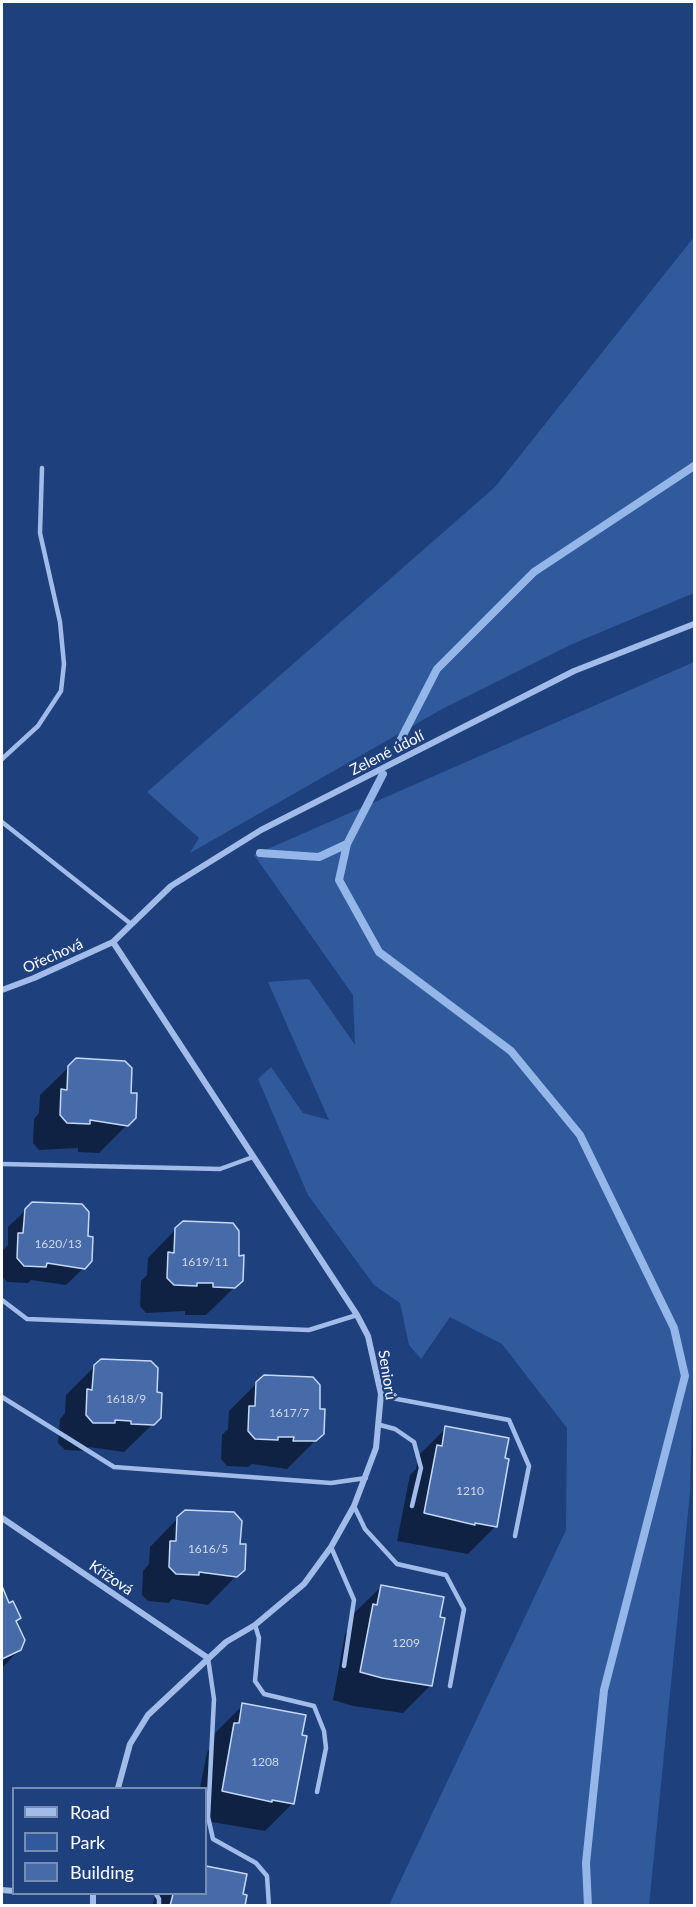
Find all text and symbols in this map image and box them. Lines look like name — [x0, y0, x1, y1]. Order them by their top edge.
street label: Zelené údolí — [347, 727, 427, 779]
street label: Ořechová — [20, 935, 86, 977]
house number: 1620/13 — [34, 1237, 82, 1251]
house number: 1619/11 — [181, 1255, 229, 1269]
street label: Seniorů — [374, 1349, 400, 1401]
house number: 1618/9 — [106, 1392, 146, 1406]
house number: 1617/7 — [269, 1406, 309, 1420]
house number: 1210 — [456, 1484, 484, 1498]
house number: 1616/5 — [188, 1542, 228, 1556]
street label: Křížová — [86, 1557, 136, 1599]
house number: 1209 — [392, 1636, 420, 1650]
house number: 1208 — [251, 1755, 279, 1769]
legend — [12, 1787, 207, 1895]
text: Road — [70, 1801, 110, 1823]
text: Park — [70, 1831, 105, 1853]
text: Building — [70, 1861, 134, 1883]

